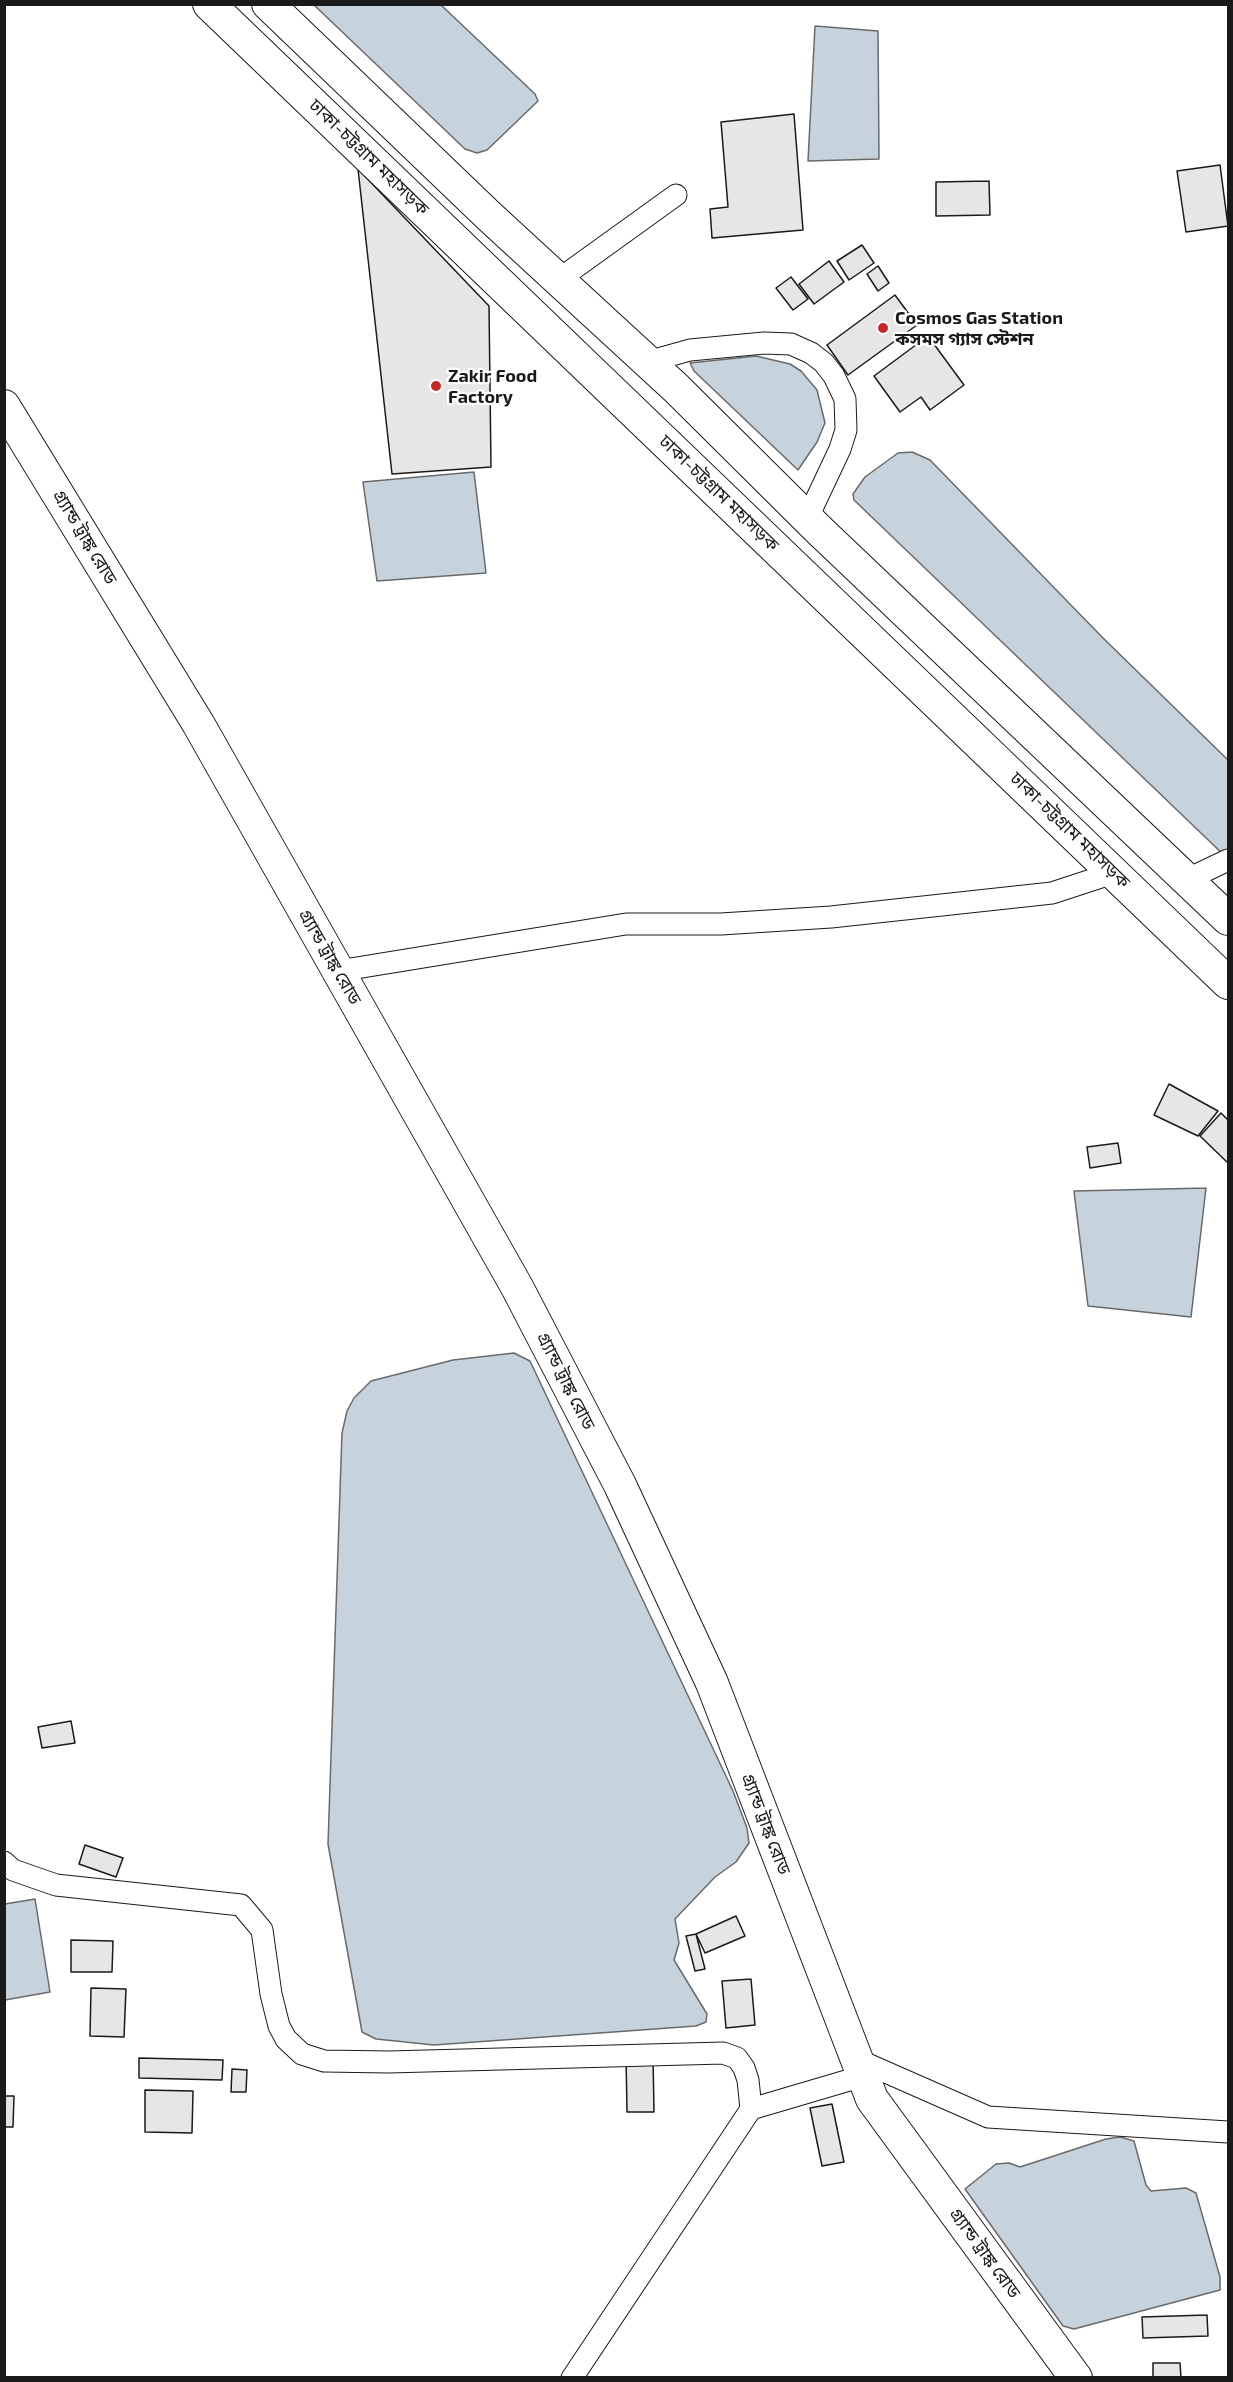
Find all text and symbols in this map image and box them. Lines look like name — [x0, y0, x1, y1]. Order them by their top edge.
street label: ঢাকা-চট্টগ্রাম মহাসড়ক — [305, 94, 433, 220]
place label: Cosmos Gas Station কসমস গ্যাস স্টেশন — [895, 307, 1063, 350]
marker: Cosmos Gas Station কসমস গ্যাস স্টেশন — [876, 321, 890, 335]
place label: Zakir Food Factory — [448, 365, 537, 407]
marker: Zakir Food Factory — [429, 379, 443, 393]
street label: ঢাকা-চট্টগ্রাম মহাসড়ক — [655, 430, 783, 556]
street label: গ্র্যান্ড ট্রাঙ্ক রোড — [48, 486, 122, 588]
street label: ঢাকা-চট্টগ্রাম মহাসড়ক — [1006, 767, 1134, 893]
street label: গ্র্যান্ড ট্রাঙ্ক রোড — [294, 905, 366, 1009]
street label: গ্র্যান্ড ট্রাঙ্ক রোড — [532, 1329, 600, 1433]
street label: গ্র্যান্ড ট্রাঙ্ক রোড — [737, 1770, 795, 1878]
street label: গ্র্যান্ড ট্রাঙ্ক রোড — [945, 2204, 1025, 2302]

